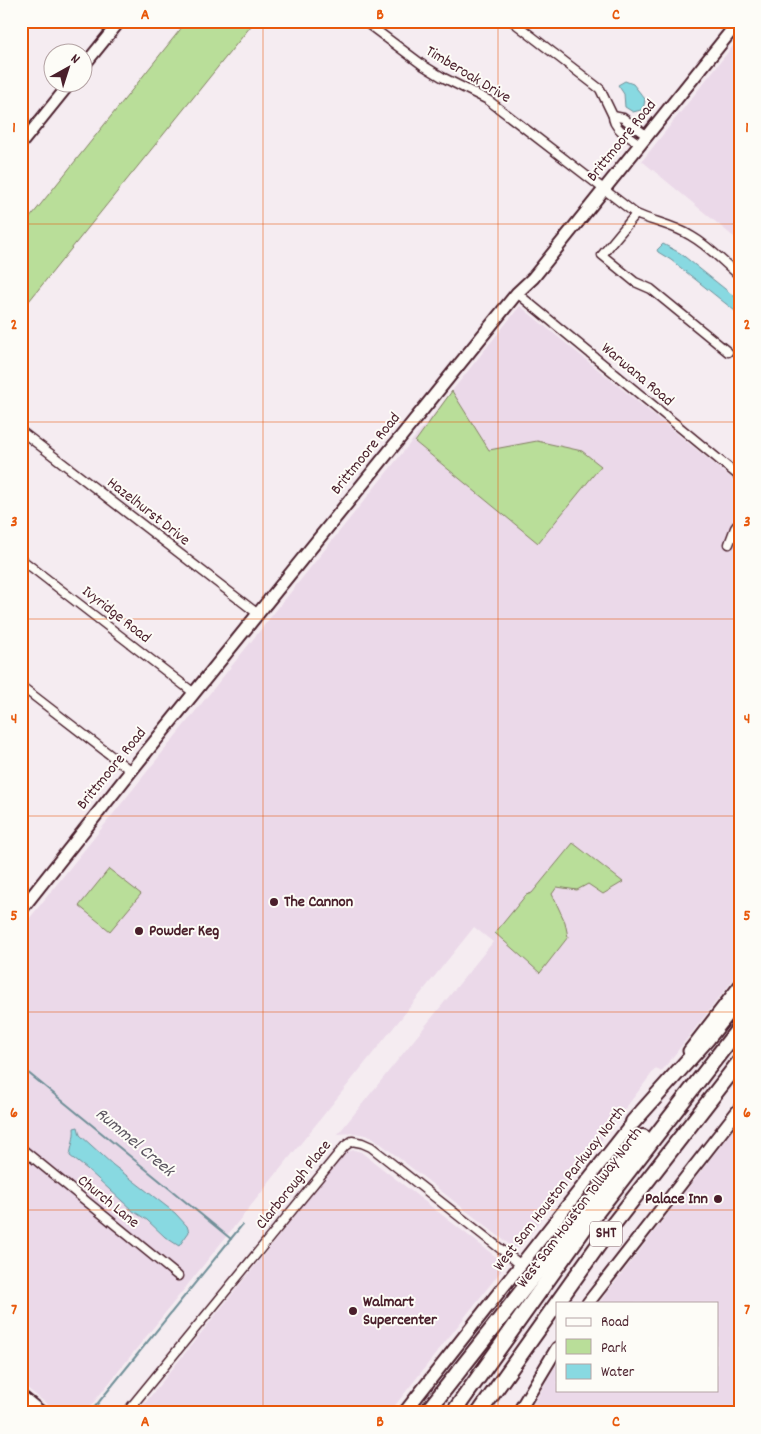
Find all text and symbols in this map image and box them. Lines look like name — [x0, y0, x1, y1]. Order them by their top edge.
text: A — [141, 4, 150, 27]
text: B — [376, 4, 384, 27]
text: C — [612, 4, 620, 27]
street label: Timberoak Drive — [421, 40, 515, 110]
north arrow — [42, 42, 92, 92]
text: N — [66, 50, 84, 69]
street label: Brittmoore Road — [582, 95, 662, 187]
text: 1 — [12, 117, 16, 140]
text: 1 — [745, 117, 749, 140]
text: 2 — [11, 314, 18, 337]
text: 2 — [744, 314, 751, 337]
street label: Warwana Road — [596, 338, 678, 412]
street label: Brittmoore Road — [326, 408, 406, 500]
street label: Hazelhurst Drive — [102, 472, 194, 552]
text: 3 — [10, 511, 18, 534]
text: 3 — [743, 511, 751, 534]
street label: Ivyridge Road — [77, 581, 155, 649]
text: 4 — [11, 708, 17, 731]
text: 4 — [744, 708, 750, 731]
street label: Brittmoore Road — [72, 723, 152, 815]
place label: The Cannon — [284, 891, 353, 914]
marker: The Cannon — [268, 896, 280, 908]
text: 5 — [10, 905, 18, 928]
text: 5 — [743, 905, 751, 928]
place label: Powder Keg — [149, 920, 219, 943]
marker: Powder Keg — [133, 925, 145, 937]
street label: West Sam Houston Parkway North — [488, 1101, 632, 1277]
text: 6 — [10, 1102, 18, 1125]
water label: Rummel Creek — [89, 1102, 180, 1185]
text: 6 — [743, 1102, 751, 1125]
street label: West Sam Houston Tollway North — [512, 1123, 648, 1293]
street label: Clarborough Place — [251, 1135, 337, 1235]
street label: Church Lane — [72, 1170, 144, 1234]
place label: Palace Inn — [645, 1188, 708, 1211]
marker: Palace Inn — [712, 1193, 724, 1205]
road number: SHT — [590, 1222, 622, 1246]
place label: Walmart Supercenter — [363, 1291, 438, 1332]
text: 7 — [11, 1299, 17, 1322]
text: 7 — [744, 1299, 750, 1322]
legend — [556, 1302, 718, 1392]
marker: Walmart Supercenter — [347, 1305, 359, 1317]
text: Road — [601, 1312, 629, 1334]
text: Park — [601, 1338, 627, 1360]
text: Water — [601, 1362, 635, 1384]
text: A — [141, 1411, 150, 1434]
text: B — [376, 1411, 384, 1434]
text: C — [612, 1411, 620, 1434]

